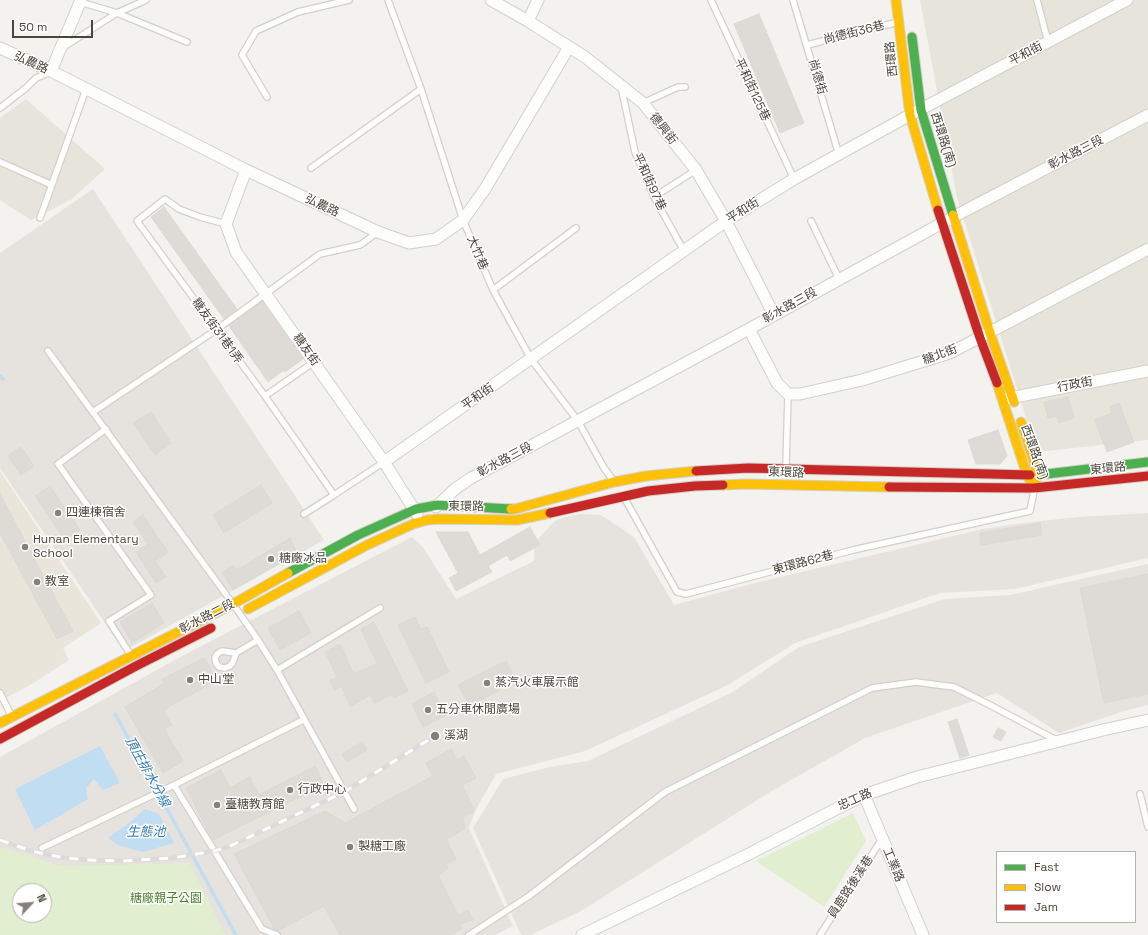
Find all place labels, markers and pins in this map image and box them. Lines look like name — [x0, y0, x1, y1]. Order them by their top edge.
place label: 四連棟宿舍 — [66, 506, 126, 520]
marker: 四連棟宿舍 — [53, 508, 63, 518]
place label: Hunan Elementary School — [33, 533, 139, 561]
marker: Hunan Elementary School — [20, 542, 30, 552]
place label: 糖廠冰品 — [279, 552, 327, 566]
marker: 糖廠冰品 — [266, 554, 276, 564]
place label: 教室 — [45, 575, 69, 589]
marker: 教室 — [32, 577, 42, 587]
place label: 中山堂 — [198, 673, 234, 687]
marker: 中山堂 — [185, 675, 195, 685]
place label: 蒸汽火車展示館 — [495, 676, 579, 690]
marker: 蒸汽火車展示館 — [482, 678, 492, 688]
place label: 五分車休閒廣場 — [436, 703, 520, 717]
marker: 五分車休閒廣場 — [423, 705, 433, 715]
place label: 溪湖 — [444, 729, 468, 743]
marker: 溪湖 — [429, 730, 441, 742]
place label: 行政中心 — [298, 783, 346, 797]
marker: 行政中心 — [285, 785, 295, 795]
place label: 臺糖教育館 — [225, 798, 285, 812]
marker: 臺糖教育館 — [212, 800, 222, 810]
place label: 製糖工廠 — [358, 840, 406, 854]
marker: 製糖工廠 — [345, 842, 355, 852]

